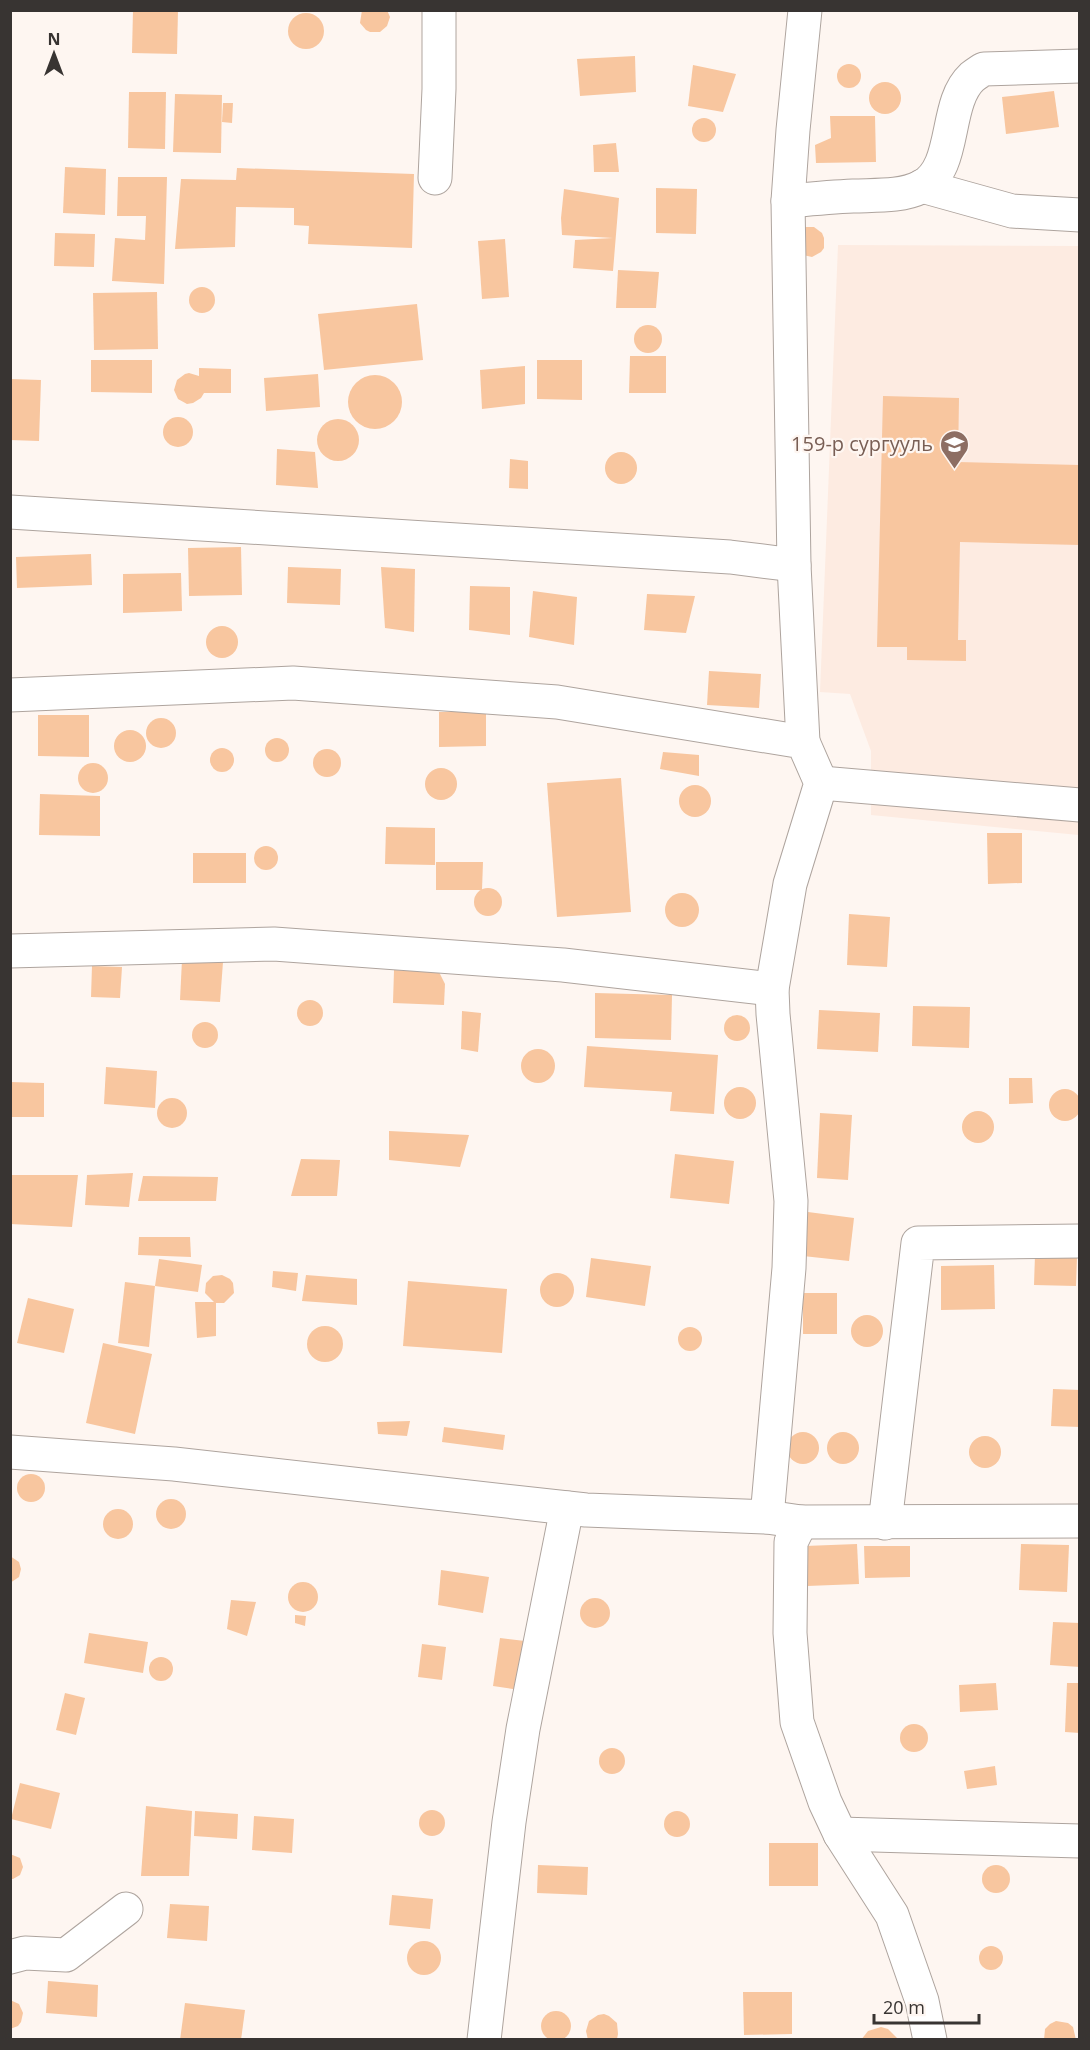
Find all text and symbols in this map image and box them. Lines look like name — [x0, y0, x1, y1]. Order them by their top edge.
north arrow — [24, 24, 84, 84]
text: N — [47, 28, 61, 50]
school or university icon: 159-р сургууль — [938, 428, 970, 470]
place label: 159-р сургууль — [791, 430, 933, 457]
scale bar — [874, 1987, 979, 2025]
text: 20 m — [883, 1995, 925, 2019]

